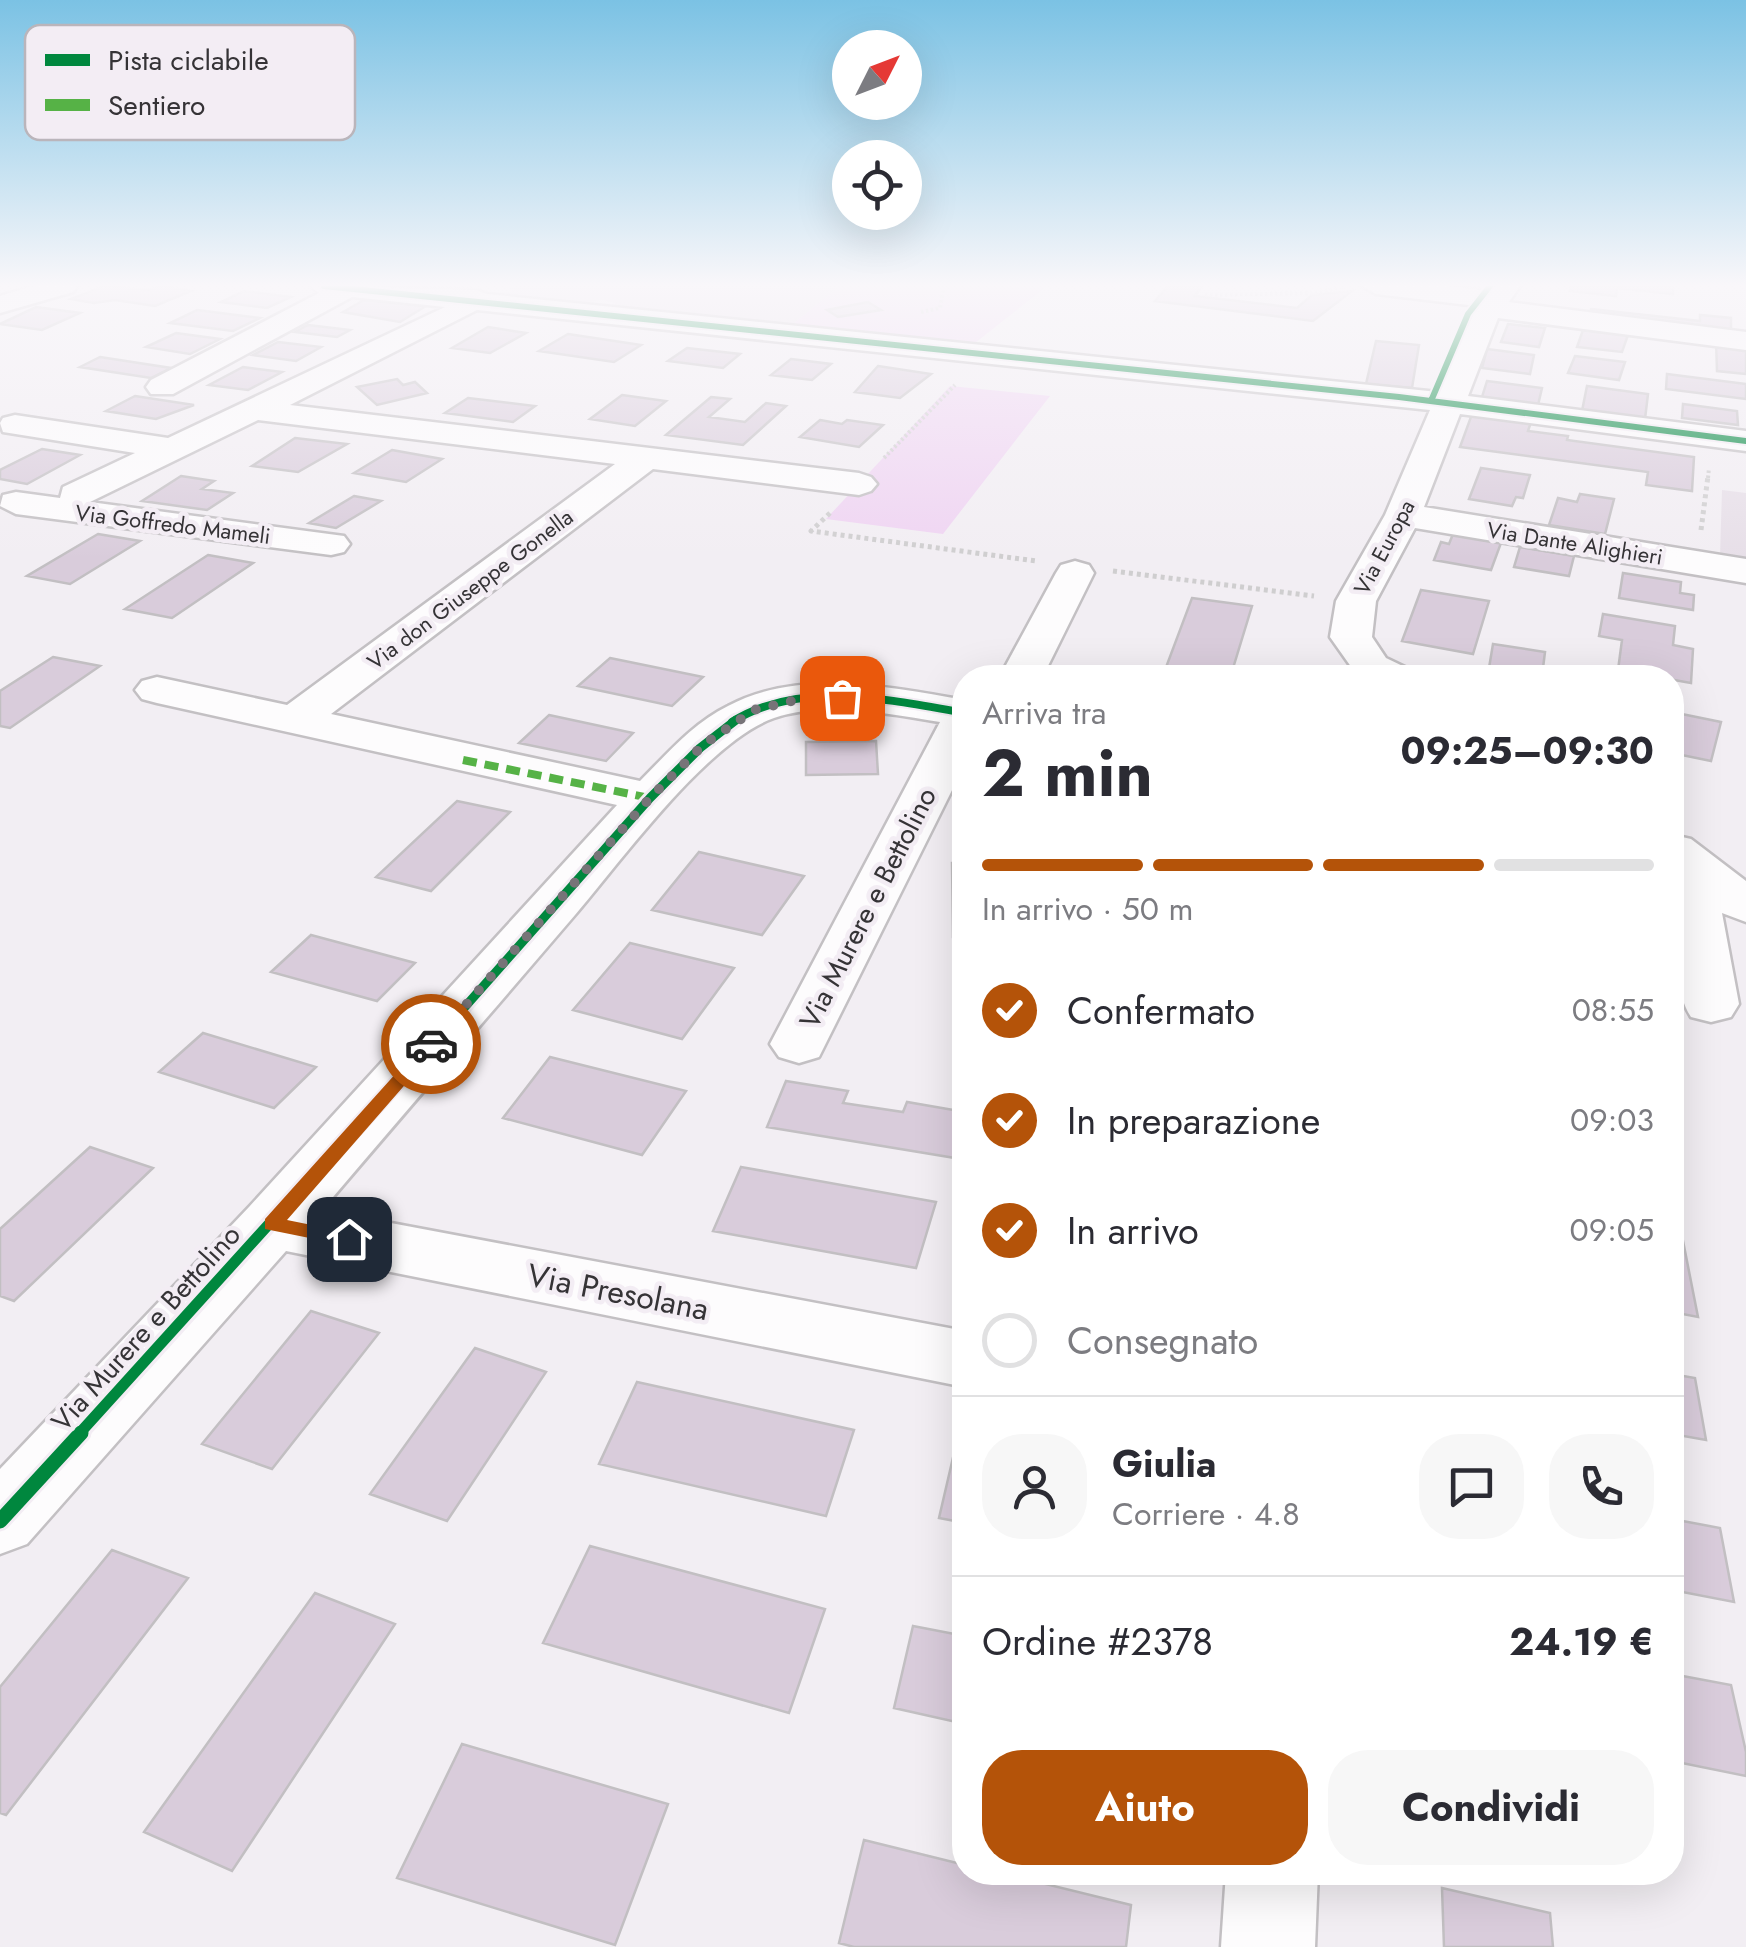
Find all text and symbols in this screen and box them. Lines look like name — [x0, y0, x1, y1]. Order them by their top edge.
legend — [25, 25, 355, 140]
north arrow — [832, 30, 922, 120]
map controls — [832, 30, 922, 230]
text: Pista ciclabile — [108, 40, 269, 81]
text: Sentiero — [108, 85, 205, 126]
button: locate — [832, 140, 922, 230]
street label: Via Europa — [1346, 494, 1422, 600]
street label: Via Goffredo Mameli — [74, 496, 272, 552]
street label: Via don Giuseppe Gonella — [360, 501, 580, 677]
street label: Via Dante Alighieri — [1485, 513, 1665, 573]
pin — [800, 656, 885, 741]
icon: bag — [815, 671, 870, 726]
text: Arriva tra — [982, 690, 1107, 736]
text: 09:25–09:30 — [1400, 723, 1654, 778]
text: 2 min — [982, 726, 1153, 820]
street label: Via Murere e Bettolino — [789, 780, 947, 1036]
text: In arrivo · 50 m — [982, 886, 1194, 932]
icon: check — [982, 983, 1037, 1038]
text: Confermato — [1067, 983, 1255, 1038]
text: 08:55 — [1572, 987, 1654, 1033]
courier — [381, 994, 481, 1094]
icon: car — [404, 1017, 459, 1072]
icon: check — [982, 1093, 1037, 1148]
text: In preparazione — [1067, 1093, 1320, 1148]
text: 09:03 — [1570, 1097, 1654, 1143]
pin — [307, 1197, 392, 1282]
icon: check — [982, 1203, 1037, 1258]
text: In arrivo — [1067, 1203, 1199, 1258]
text: 09:05 — [1570, 1207, 1654, 1253]
icon: home — [322, 1212, 377, 1267]
street label: Via Murere e Bettolino — [42, 1215, 250, 1441]
street label: Via Presolana — [523, 1252, 713, 1332]
text: Consegnato — [1067, 1313, 1258, 1368]
button: person — [982, 1434, 1087, 1539]
button: chat — [1419, 1434, 1524, 1539]
button: phone — [1549, 1434, 1654, 1539]
text: Giulia — [1112, 1436, 1217, 1491]
text: Corriere · 4.8 — [1112, 1491, 1300, 1537]
text: Ordine #2378 — [982, 1614, 1213, 1669]
text: 24.19 € — [1509, 1614, 1654, 1669]
button: Aiuto — [982, 1750, 1308, 1865]
button: Condividi — [1328, 1750, 1654, 1865]

